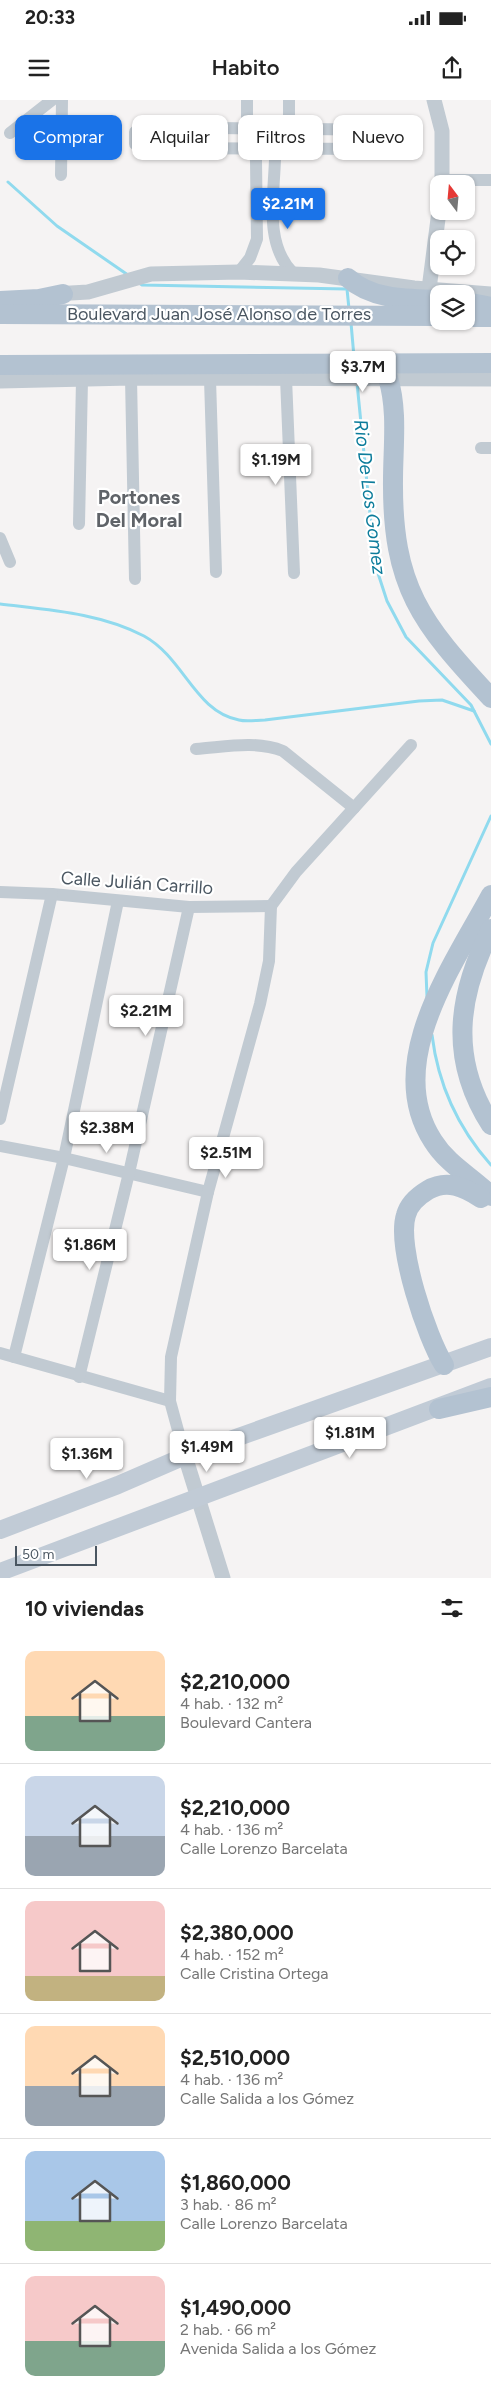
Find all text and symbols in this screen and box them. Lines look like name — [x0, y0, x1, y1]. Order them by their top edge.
text: 20:33 — [25, 6, 75, 29]
icon: menu — [25, 54, 53, 82]
text: Habito — [212, 54, 279, 81]
icon: share — [438, 54, 466, 82]
chip: Comprar — [15, 115, 122, 160]
chip: Alquilar — [132, 115, 228, 160]
chip: Filtros — [238, 115, 323, 160]
chip: Nuevo — [333, 115, 423, 160]
north arrow — [430, 175, 475, 220]
map controls — [430, 175, 475, 330]
pin: $2.21M — [247, 188, 329, 230]
text: $2.21M — [262, 194, 314, 213]
button: locate — [430, 230, 475, 275]
button: layers — [430, 285, 475, 330]
street label: Boulevard Juan José Alonso de Torres — [67, 303, 371, 325]
pin: $3.7M — [328, 350, 398, 393]
text: $3.7M — [341, 357, 385, 376]
water label: Rio De Los Gomez — [349, 418, 391, 577]
pin: $1.19M — [235, 444, 317, 486]
text: $1.19M — [251, 450, 301, 469]
district label: Portones Del Moral — [96, 485, 182, 532]
street label: Calle Julián Carrillo — [60, 867, 214, 899]
pin: $2.21M — [105, 994, 187, 1037]
text: $2.21M — [120, 1001, 172, 1020]
pin: $2.38M — [66, 1112, 148, 1154]
text: $2.38M — [80, 1118, 134, 1137]
pin: $2.51M — [185, 1136, 267, 1179]
text: $2.51M — [200, 1143, 252, 1162]
pin: $1.86M — [49, 1228, 131, 1271]
text: $1.86M — [64, 1235, 116, 1254]
pin: $1.81M — [309, 1416, 391, 1459]
text: $1.81M — [325, 1423, 375, 1442]
pin: $1.49M — [166, 1430, 248, 1473]
text: $1.49M — [181, 1437, 233, 1456]
pin: $1.36M — [46, 1438, 128, 1480]
text: $1.36M — [61, 1444, 113, 1463]
scale bar — [15, 1543, 98, 1566]
text: 50 m — [22, 1546, 54, 1563]
icon: filters — [438, 1594, 466, 1622]
text: 10 viviendas — [25, 1596, 144, 1621]
text: $2,210,000 — [180, 1669, 290, 1694]
icon: home — [65, 1671, 125, 1731]
text: 4 hab. · 132 m² — [180, 1694, 283, 1713]
text: Boulevard Cantera — [180, 1713, 312, 1732]
text: $2,210,000 — [180, 1795, 290, 1820]
icon: home — [65, 1796, 125, 1856]
text: 4 hab. · 136 m² — [180, 1820, 283, 1839]
text: Calle Lorenzo Barcelata — [180, 1839, 348, 1858]
text: $2,380,000 — [180, 1920, 294, 1945]
icon: home — [65, 1921, 125, 1981]
text: 4 hab. · 152 m² — [180, 1945, 284, 1964]
text: Calle Cristina Ortega — [180, 1964, 328, 1983]
text: $2,510,000 — [180, 2045, 290, 2070]
icon: home — [65, 2046, 125, 2106]
text: 4 hab. · 136 m² — [180, 2070, 283, 2089]
text: Calle Salida a los Gómez — [180, 2089, 354, 2108]
text: $1,860,000 — [180, 2170, 291, 2195]
icon: home — [65, 2171, 125, 2231]
text: 3 hab. · 86 m² — [180, 2195, 277, 2214]
text: Calle Lorenzo Barcelata — [180, 2214, 348, 2233]
text: $1,490,000 — [180, 2295, 291, 2320]
icon: home — [65, 2296, 125, 2356]
text: 2 hab. · 66 m² — [180, 2320, 276, 2339]
text: Avenida Salida a los Gómez — [180, 2339, 376, 2358]

